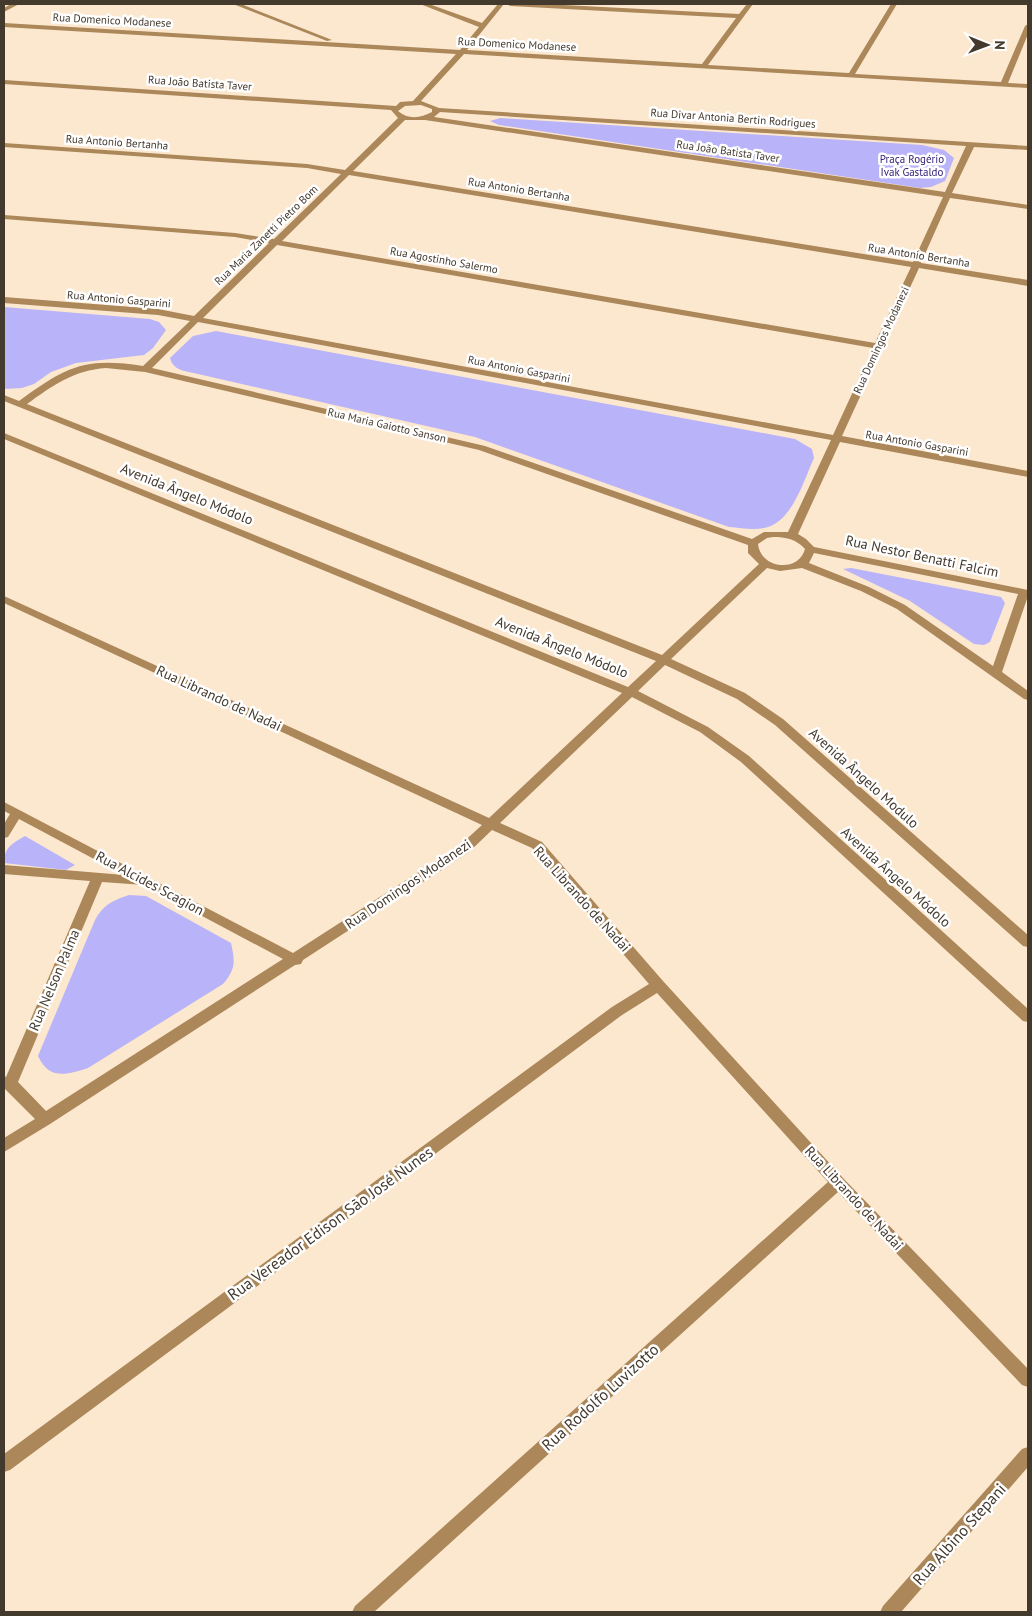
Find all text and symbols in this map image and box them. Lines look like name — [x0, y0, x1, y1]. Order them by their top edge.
street label: Rua Domenico Modanese — [52, 10, 172, 30]
north arrow — [962, 20, 1012, 70]
street label: Rua Domenico Modanese — [457, 34, 577, 54]
text: N — [991, 40, 1009, 50]
street label: Rua João Batista Taver — [148, 72, 253, 94]
street label: Rua Divar Antonia Bertin Rodrigues — [650, 105, 816, 131]
street label: Rua Antonio Bertanha — [65, 131, 169, 153]
street label: Rua João Batista Taver — [676, 137, 781, 165]
park label: Praça Rogério Ivak Gastaldo — [880, 152, 944, 179]
street label: Rua Antonio Bertanha — [467, 174, 571, 204]
street label: Rua Maria Zanetti Pietro Bom — [211, 182, 321, 288]
street label: Rua Antonio Bertanha — [867, 240, 971, 270]
street label: Rua Agostinho Salermo — [389, 244, 499, 276]
street label: Rua Domingos Modanezi — [850, 284, 912, 396]
street label: Rua Antonio Gasparini — [67, 287, 171, 311]
street label: Rua Antonio Gasparini — [467, 352, 571, 386]
street label: Rua Maria Gaiotto Sanson — [326, 405, 448, 445]
street label: Rua Antonio Gasparini — [865, 427, 969, 459]
street label: Avenida Ângelo Módolo — [118, 459, 256, 529]
street label: Rua Nestor Benatti Falcim — [844, 531, 1000, 581]
street label: Avenida Ângelo Módolo — [493, 612, 631, 682]
street label: Rua Librando de Nadai — [154, 661, 284, 735]
street label: Avenida Ângelo Modulo — [805, 724, 923, 832]
street label: Avenida Ângelo Módolo — [837, 823, 955, 931]
street label: Rua Domingos Modanezi — [342, 835, 474, 933]
street label: Rua Librando de Nadai — [530, 842, 634, 956]
street label: Rua Alcides Scagion — [93, 847, 207, 919]
street label: Rua Nelson Palma — [25, 926, 84, 1033]
street label: Rua Vereador Edison São José Nunes — [223, 1142, 437, 1304]
street label: Rua Librando de Nadai — [801, 1142, 907, 1254]
street label: Rua Rodolfo Luvizotto — [537, 1339, 663, 1455]
street label: Rua Albino Stepani — [908, 1479, 1010, 1589]

